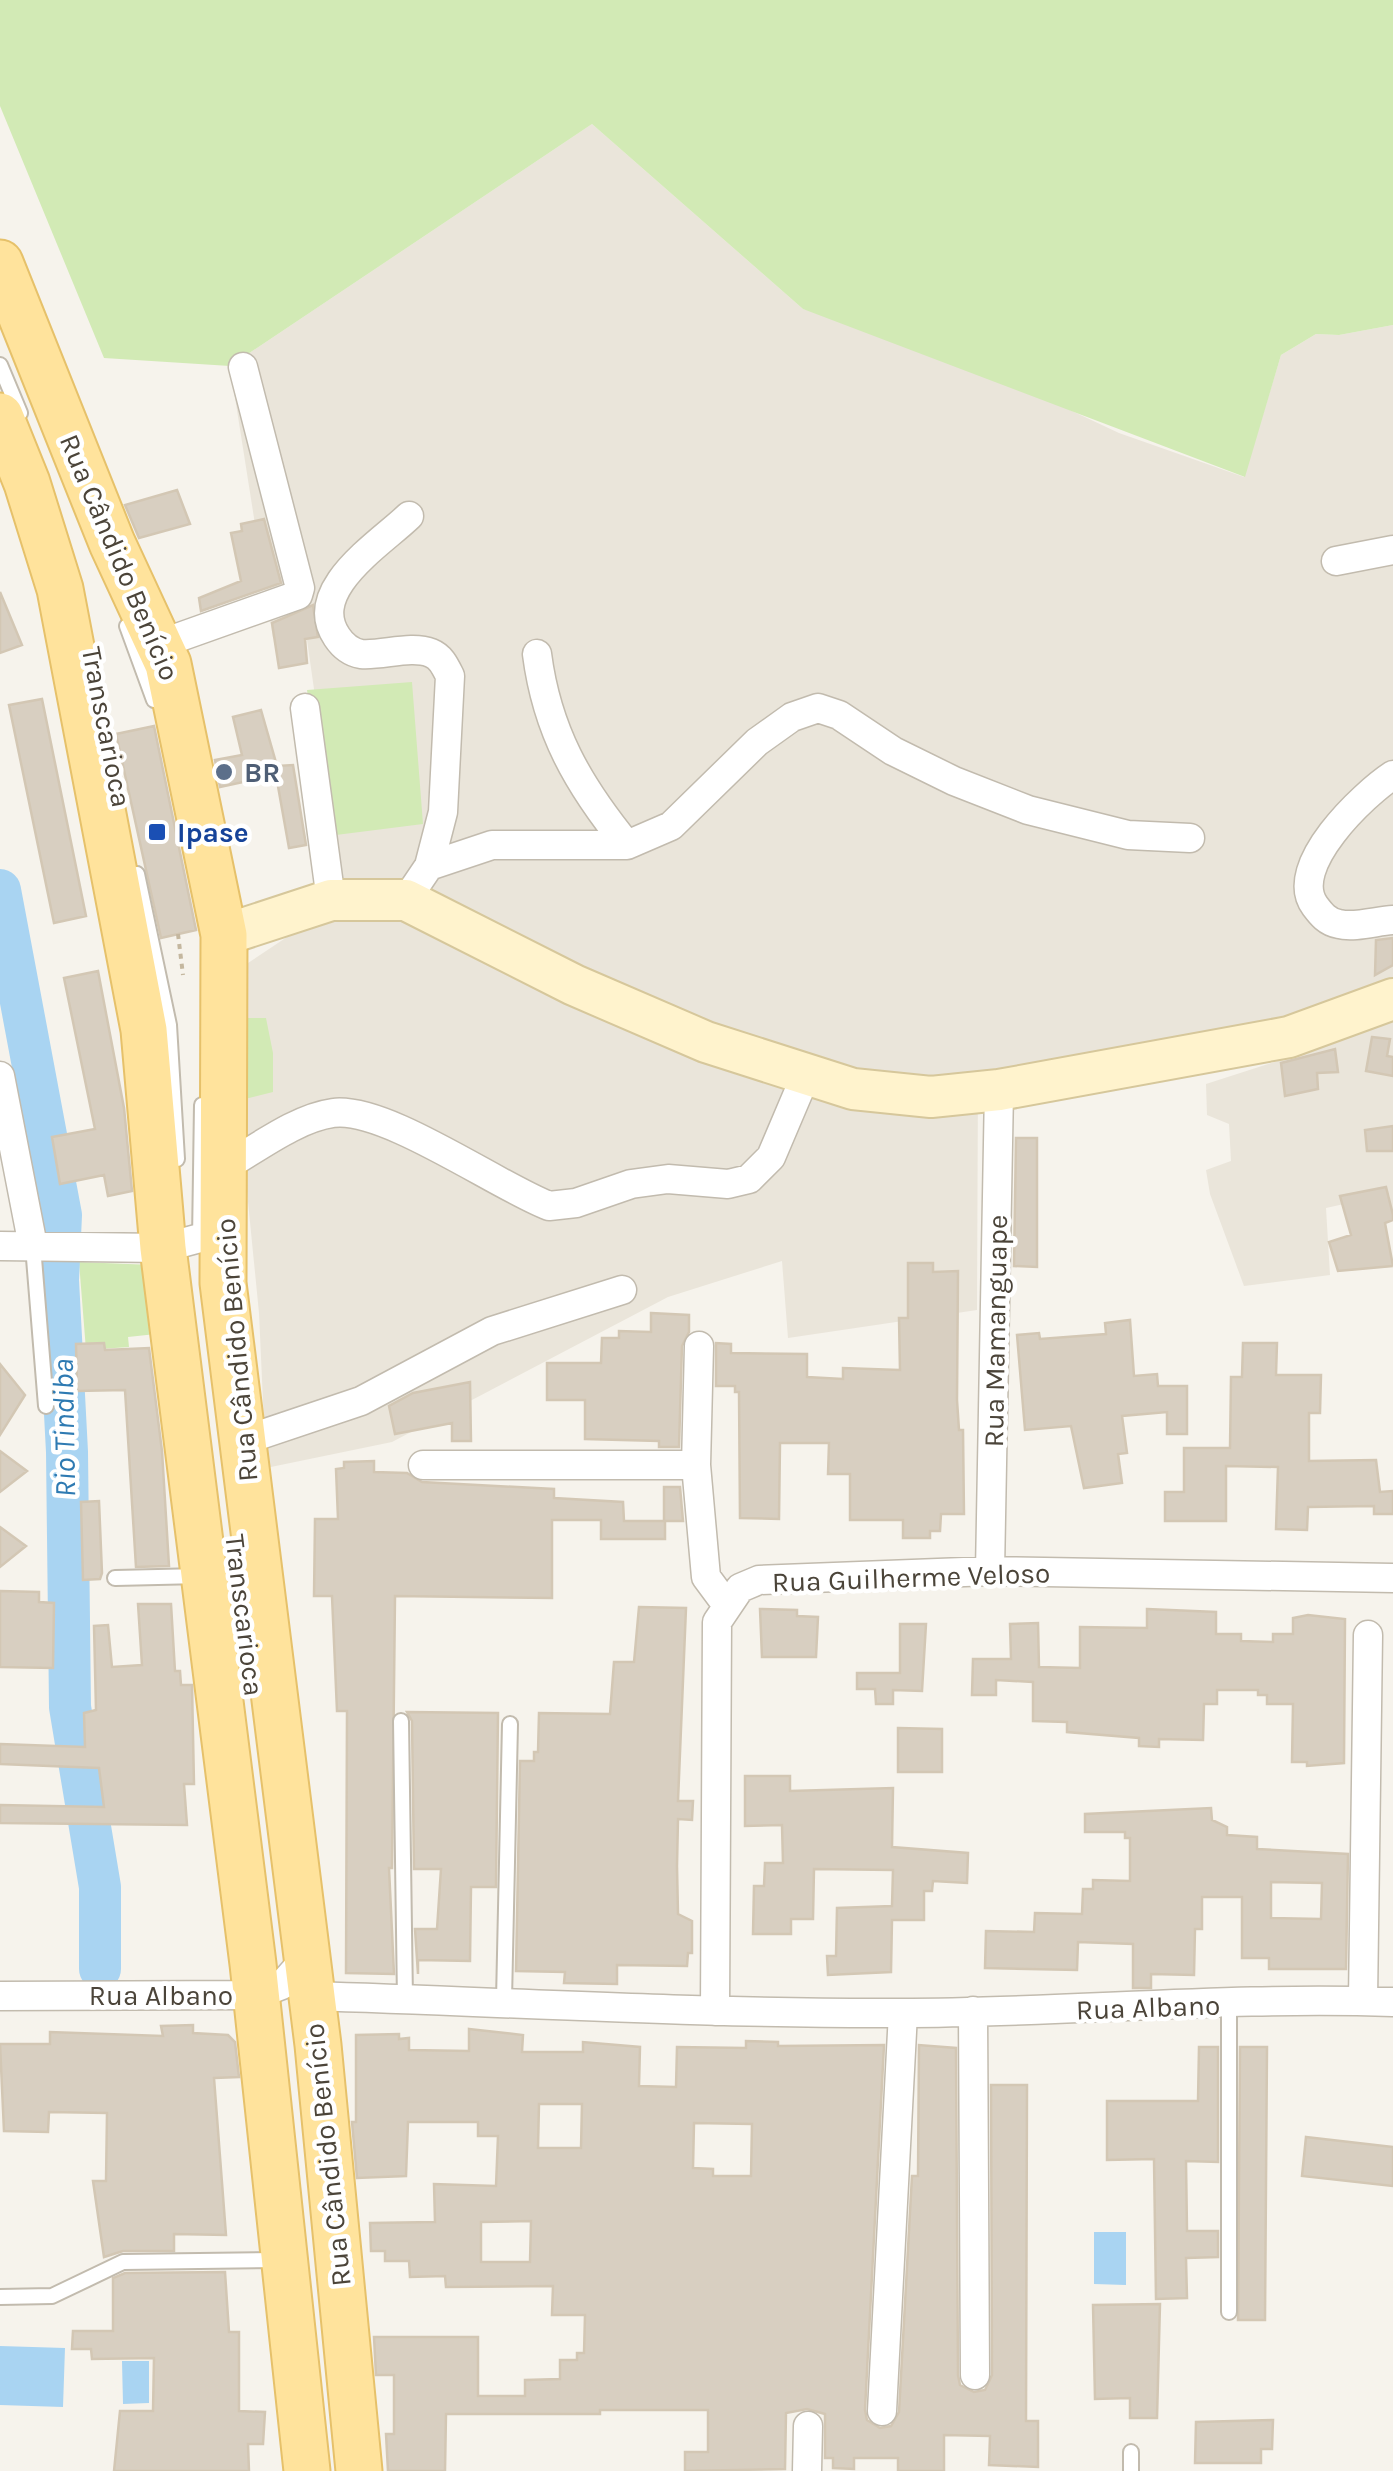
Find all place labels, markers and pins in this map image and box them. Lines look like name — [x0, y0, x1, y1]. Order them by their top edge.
place label: BR — [244, 756, 280, 789]
marker: BR — [213, 761, 235, 783]
place label: Ipase — [177, 816, 249, 849]
marker: Ipase — [146, 821, 168, 843]

